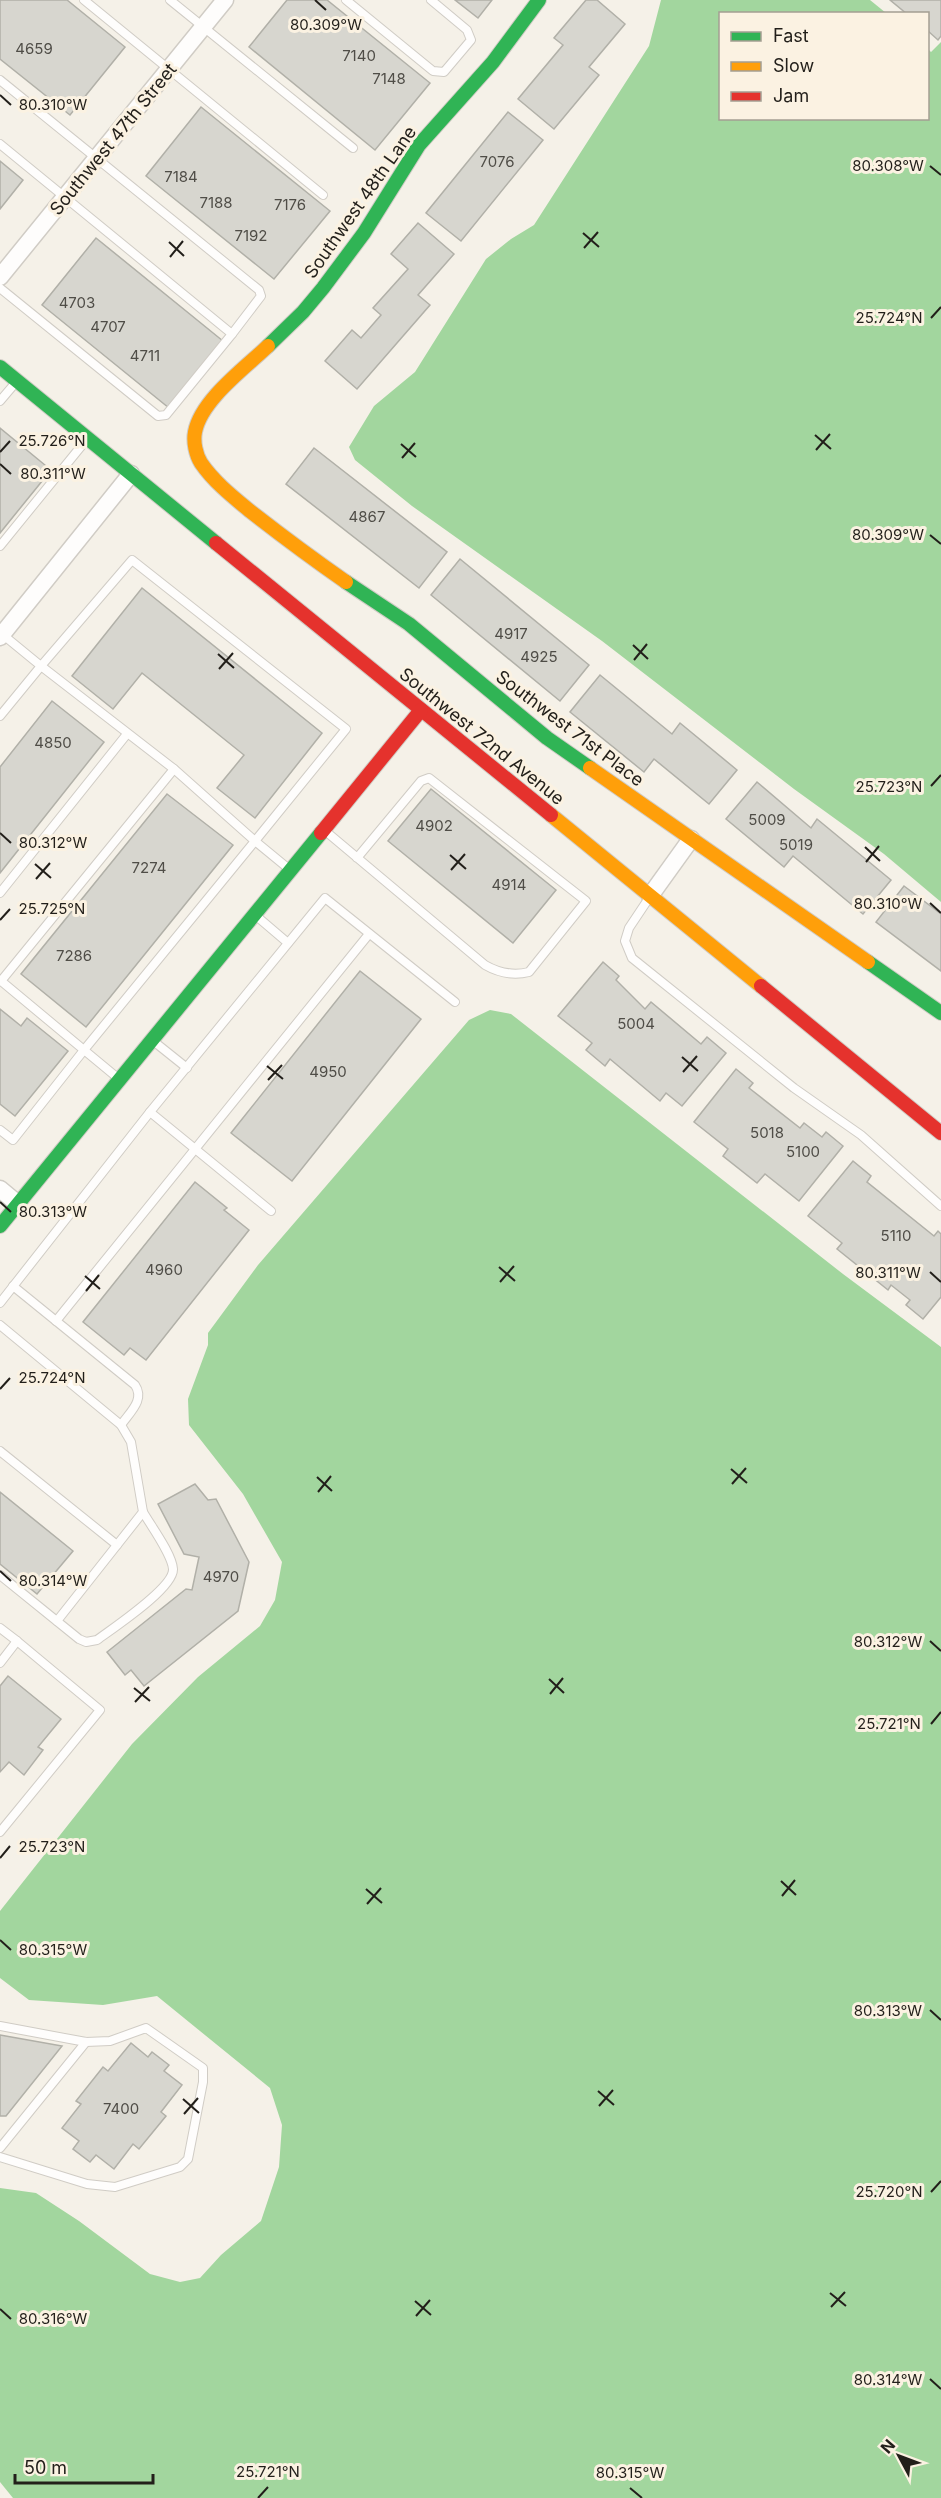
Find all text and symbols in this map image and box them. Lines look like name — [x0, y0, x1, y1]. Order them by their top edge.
legend — [719, 12, 929, 120]
text: 80.309°W — [290, 15, 362, 34]
text: Fast — [773, 25, 809, 46]
house number: 4659 — [15, 39, 53, 58]
house number: 7140 — [342, 46, 376, 65]
text: Slow — [773, 55, 814, 76]
street label: Southwest 47th Street — [45, 59, 181, 219]
house number: 7148 — [372, 69, 406, 88]
text: Jam — [773, 85, 809, 106]
text: 80.310°W — [19, 95, 88, 114]
street label: Southwest 48th Lane — [300, 122, 420, 282]
house number: 7076 — [480, 152, 514, 171]
text: 80.308°W — [852, 156, 924, 175]
house number: 7184 — [164, 167, 198, 186]
house number: 7188 — [199, 193, 233, 212]
house number: 7176 — [274, 195, 306, 214]
house number: 7192 — [234, 226, 268, 245]
house number: 4703 — [59, 293, 95, 312]
text: 25.724°N — [856, 308, 922, 327]
house number: 4707 — [90, 317, 126, 336]
house number: 4711 — [130, 346, 160, 365]
text: 25.726°N — [18, 431, 86, 450]
text: 80.311°W — [20, 464, 86, 483]
house number: 4867 — [349, 507, 385, 526]
text: 80.309°W — [852, 525, 924, 544]
house number: 4917 — [494, 624, 528, 643]
house number: 4925 — [520, 647, 558, 666]
street label: Southwest 72nd Avenue — [395, 663, 569, 809]
street label: Southwest 71st Place — [492, 666, 648, 790]
house number: 4850 — [34, 733, 72, 752]
text: 25.723°N — [856, 777, 922, 796]
house number: 5009 — [748, 810, 786, 829]
house number: 4902 — [415, 816, 453, 835]
text: 80.312°W — [19, 833, 87, 852]
house number: 5019 — [779, 835, 813, 854]
house number: 7274 — [132, 858, 166, 877]
house number: 4914 — [492, 875, 526, 894]
text: 80.310°W — [854, 894, 923, 913]
text: 25.725°N — [19, 899, 85, 918]
house number: 7286 — [56, 946, 92, 965]
house number: 5004 — [617, 1014, 655, 1033]
house number: 4950 — [309, 1062, 347, 1081]
house number: 5018 — [750, 1123, 784, 1142]
house number: 5100 — [786, 1142, 820, 1161]
text: 80.313°W — [19, 1202, 87, 1221]
house number: 5110 — [881, 1226, 911, 1245]
house number: 4960 — [145, 1260, 183, 1279]
text: 80.311°W — [855, 1263, 921, 1282]
text: 25.724°N — [19, 1368, 85, 1387]
house number: 4970 — [203, 1567, 239, 1586]
text: 80.314°W — [19, 1571, 88, 1590]
text: 80.312°W — [854, 1632, 922, 1651]
text: 25.721°N — [857, 1714, 921, 1733]
text: 25.723°N — [19, 1837, 85, 1856]
text: 80.315°W — [19, 1940, 87, 1959]
text: 80.313°W — [854, 2001, 922, 2020]
house number: 7400 — [103, 2099, 139, 2118]
text: 25.720°N — [855, 2182, 923, 2201]
text: 80.316°W — [19, 2309, 88, 2328]
text: 80.314°W — [854, 2370, 923, 2389]
north arrow — [869, 2426, 929, 2486]
text: N — [876, 2435, 899, 2457]
scale bar — [15, 2447, 153, 2485]
text: 50 m — [24, 2457, 67, 2478]
text: 25.721°N — [236, 2462, 300, 2481]
text: 80.315°W — [596, 2463, 664, 2482]

